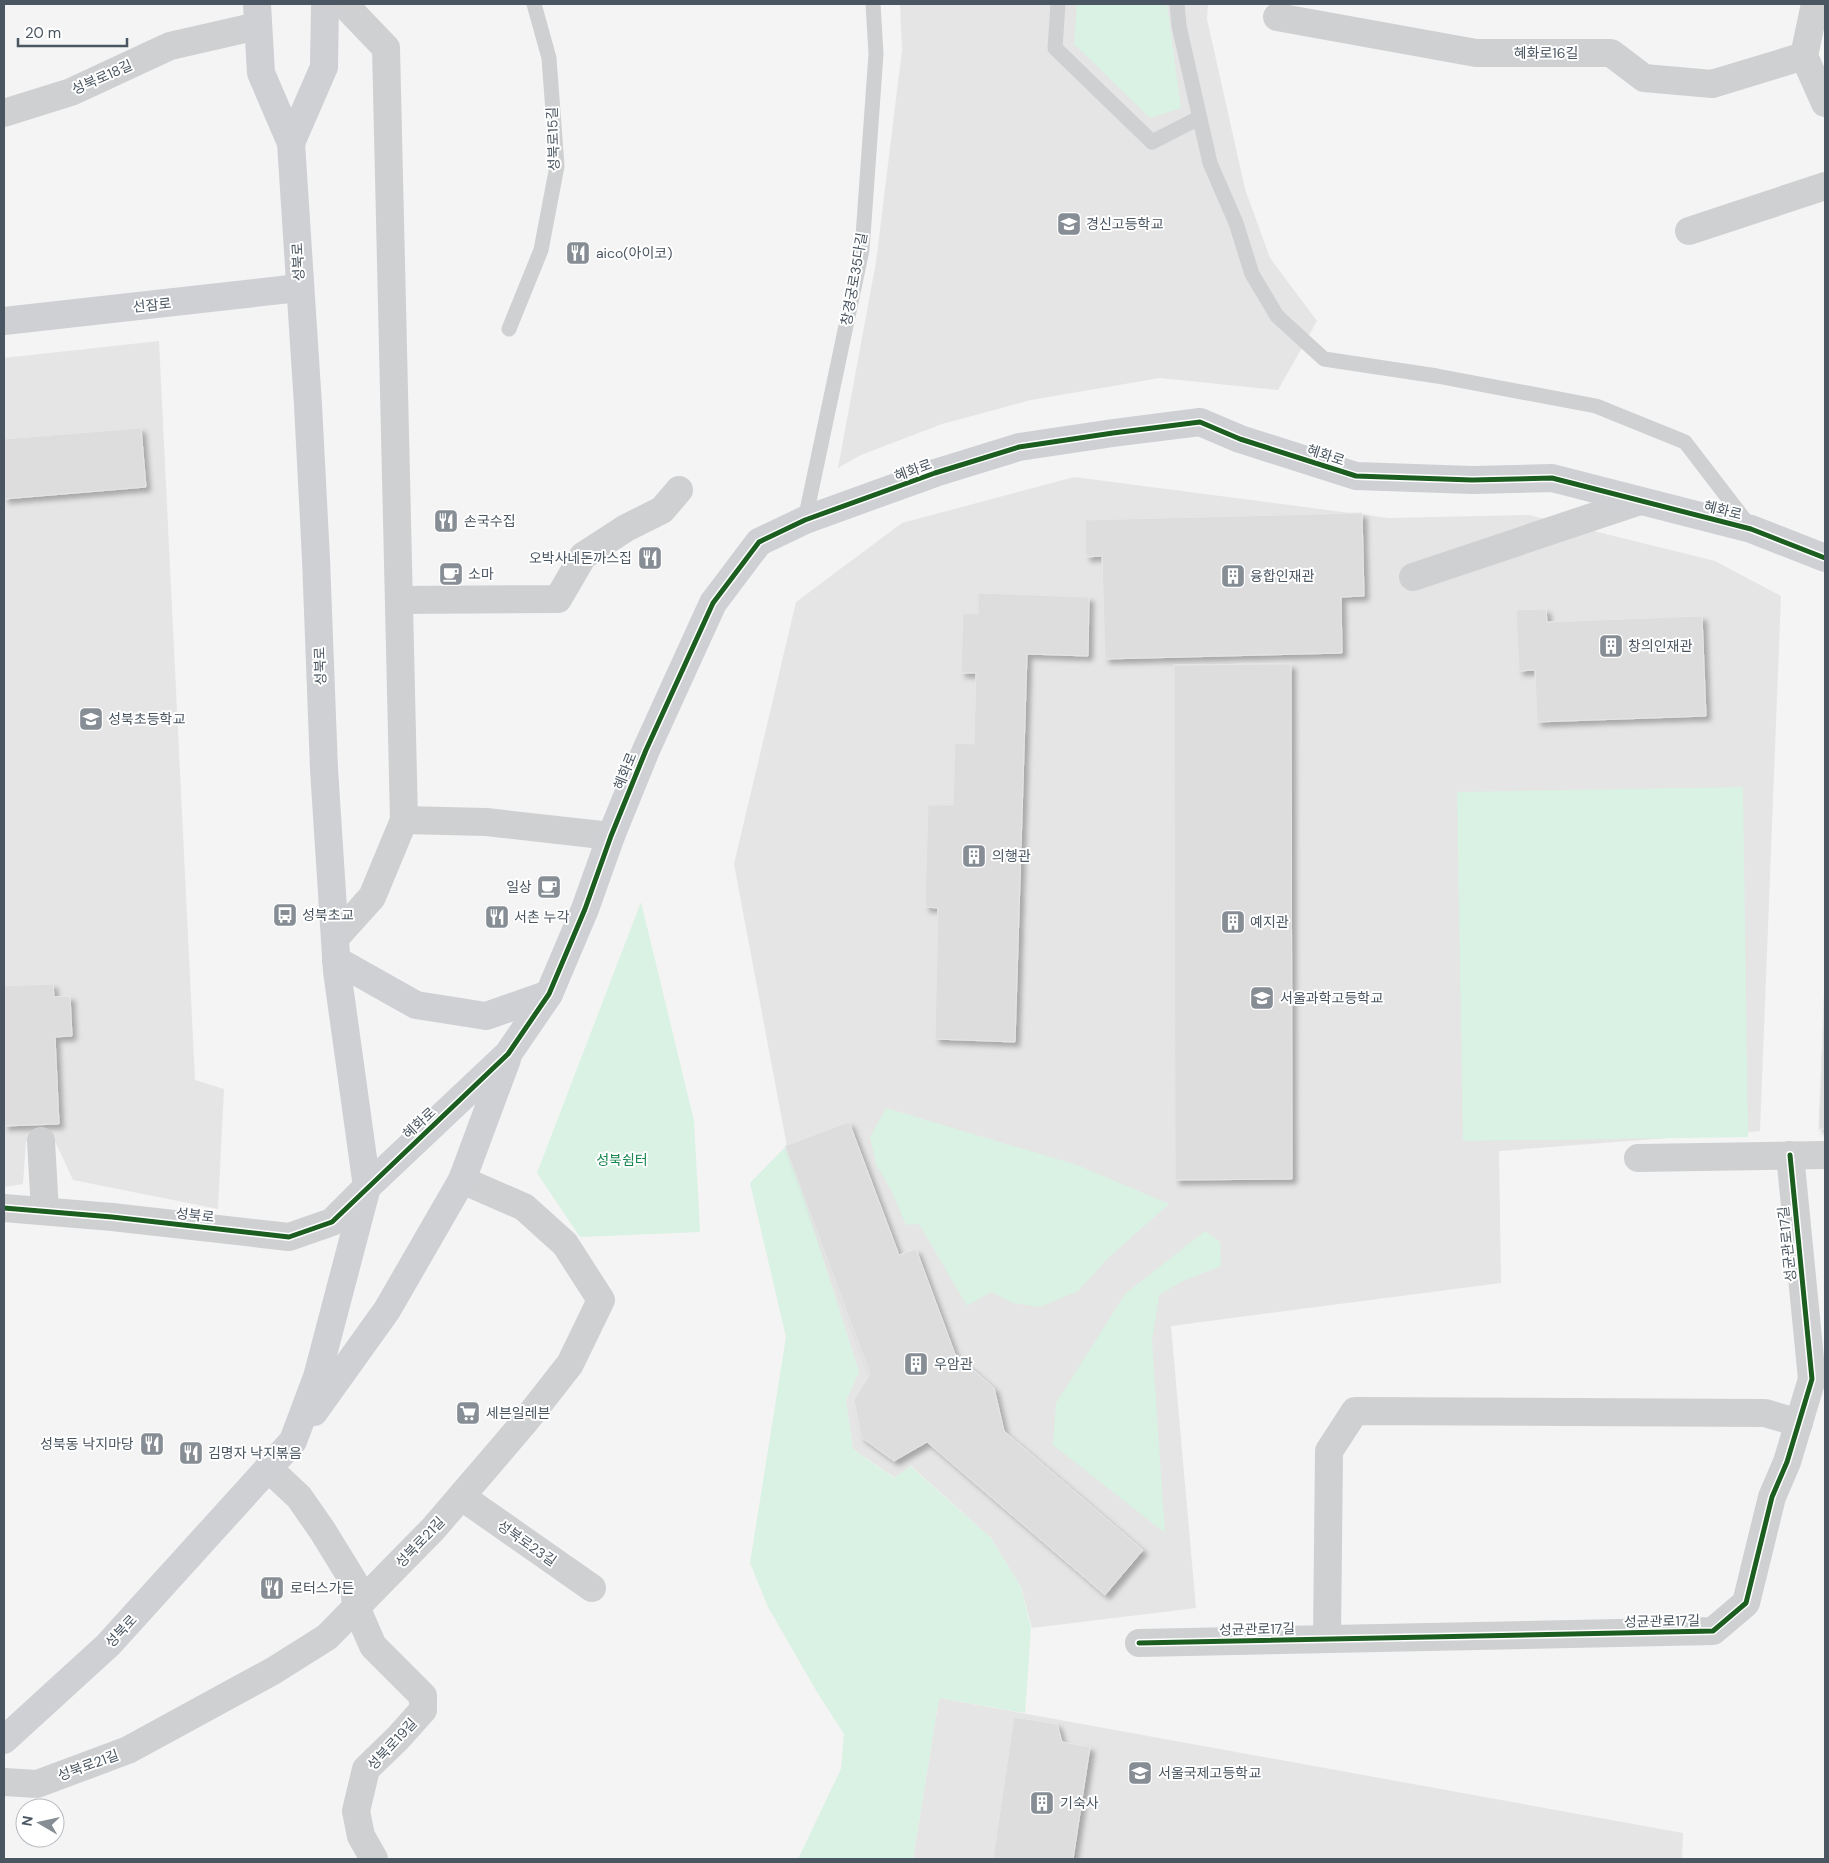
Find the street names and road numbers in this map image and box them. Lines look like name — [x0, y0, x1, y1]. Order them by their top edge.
street label: 혜화로16길 — [1514, 44, 1578, 62]
street label: 성북로18길 — [69, 56, 135, 98]
street label: 성북로15길 — [543, 106, 563, 172]
street label: 창경궁로35다길 — [837, 231, 871, 327]
street label: 성북로 — [288, 242, 308, 282]
street label: 선잠로 — [132, 294, 172, 316]
street label: 혜화로 — [1305, 440, 1347, 470]
street label: 혜화로 — [892, 455, 934, 485]
street label: 혜화로 — [1702, 497, 1744, 523]
street label: 성북로 — [310, 646, 330, 686]
street label: 혜화로 — [609, 750, 641, 792]
street label: 혜화로 — [399, 1103, 439, 1143]
street label: 성북로 — [175, 1204, 215, 1226]
street label: 성균관로17길 — [1774, 1205, 1800, 1283]
street label: 성북로21길 — [391, 1513, 449, 1571]
street label: 성북로23길 — [494, 1516, 560, 1570]
street label: 성북로 — [101, 1611, 141, 1651]
street label: 성균관로17길 — [1624, 1611, 1700, 1631]
street label: 성균관로17길 — [1219, 1619, 1295, 1639]
street label: 성북로19길 — [363, 1714, 421, 1774]
street label: 성북로21길 — [55, 1746, 121, 1784]

